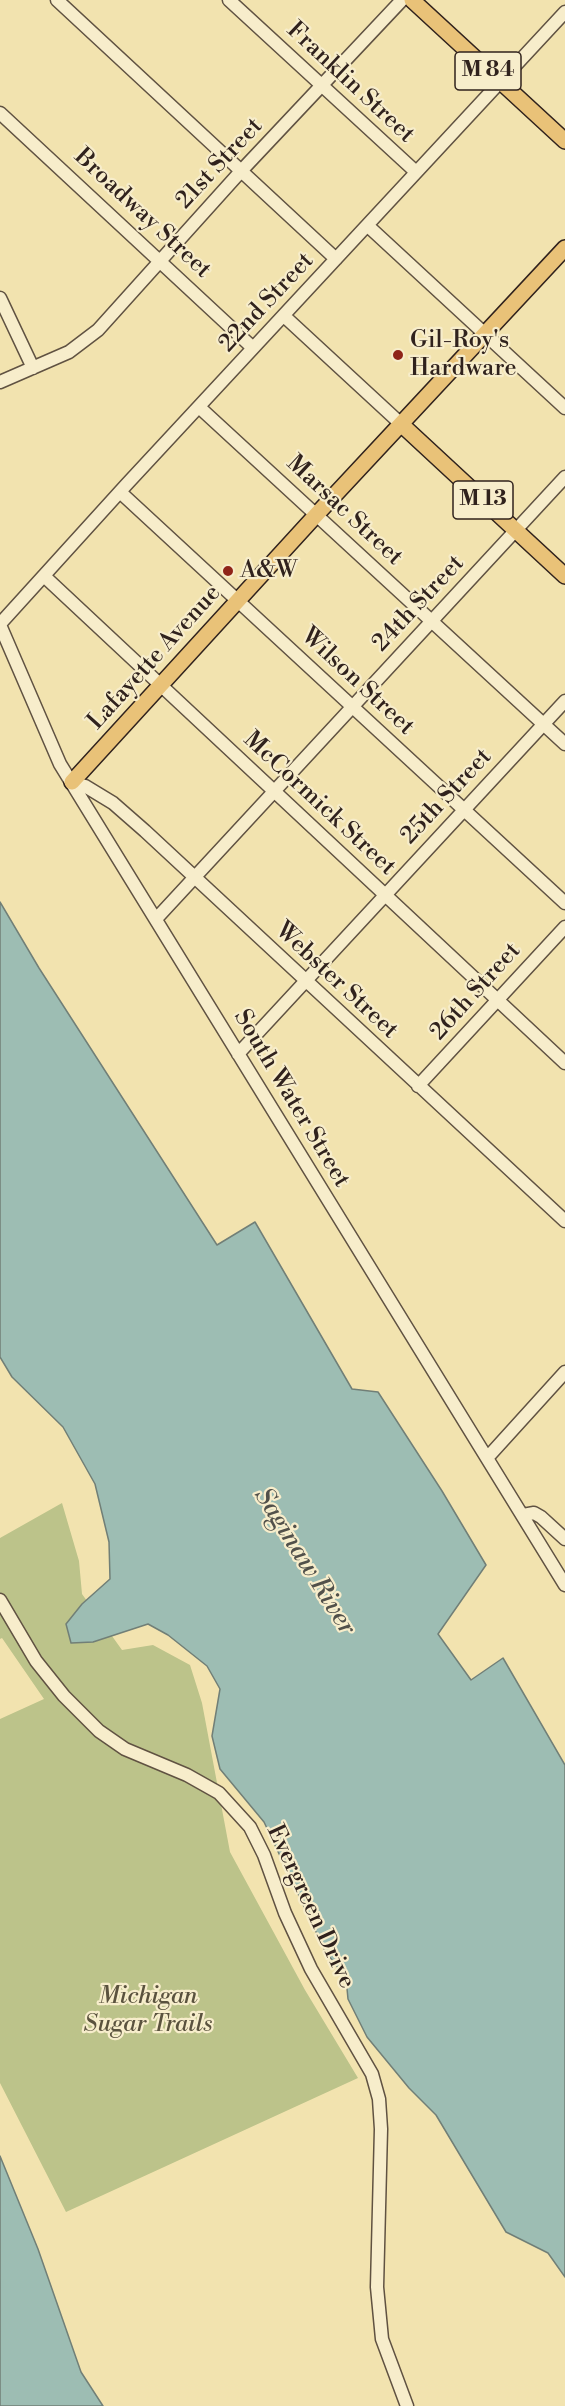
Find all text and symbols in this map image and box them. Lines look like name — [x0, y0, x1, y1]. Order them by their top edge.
street label: Franklin Street — [280, 16, 420, 150]
road number: M 84 — [455, 52, 521, 90]
street label: 21st Street — [171, 113, 269, 215]
street label: Broadway Street — [67, 143, 217, 285]
street label: 22nd Street — [214, 247, 320, 359]
place label: Gil-Roy's Hardware — [410, 327, 517, 383]
marker: Gil-Roy's Hardware — [391, 348, 405, 362]
street label: Marsac Street — [280, 450, 408, 572]
road number: M 13 — [453, 481, 513, 519]
street label: 24th Street — [367, 550, 471, 658]
place label: A&W — [240, 557, 297, 585]
marker: A&W — [221, 564, 235, 578]
street label: Lafayette Avenue — [82, 580, 228, 736]
street label: Wilson Street — [294, 622, 420, 742]
street label: McCormick Street — [237, 726, 401, 882]
street label: 25th Street — [396, 743, 498, 851]
street label: Webster Street — [269, 917, 403, 1045]
street label: 26th Street — [425, 937, 527, 1047]
street label: South Water Street — [227, 1005, 355, 1193]
water label: Saginaw River — [246, 1483, 362, 1641]
street label: Evergreen Drive — [259, 1820, 361, 1994]
park label: Michigan Sugar Trails — [84, 1983, 212, 2039]

